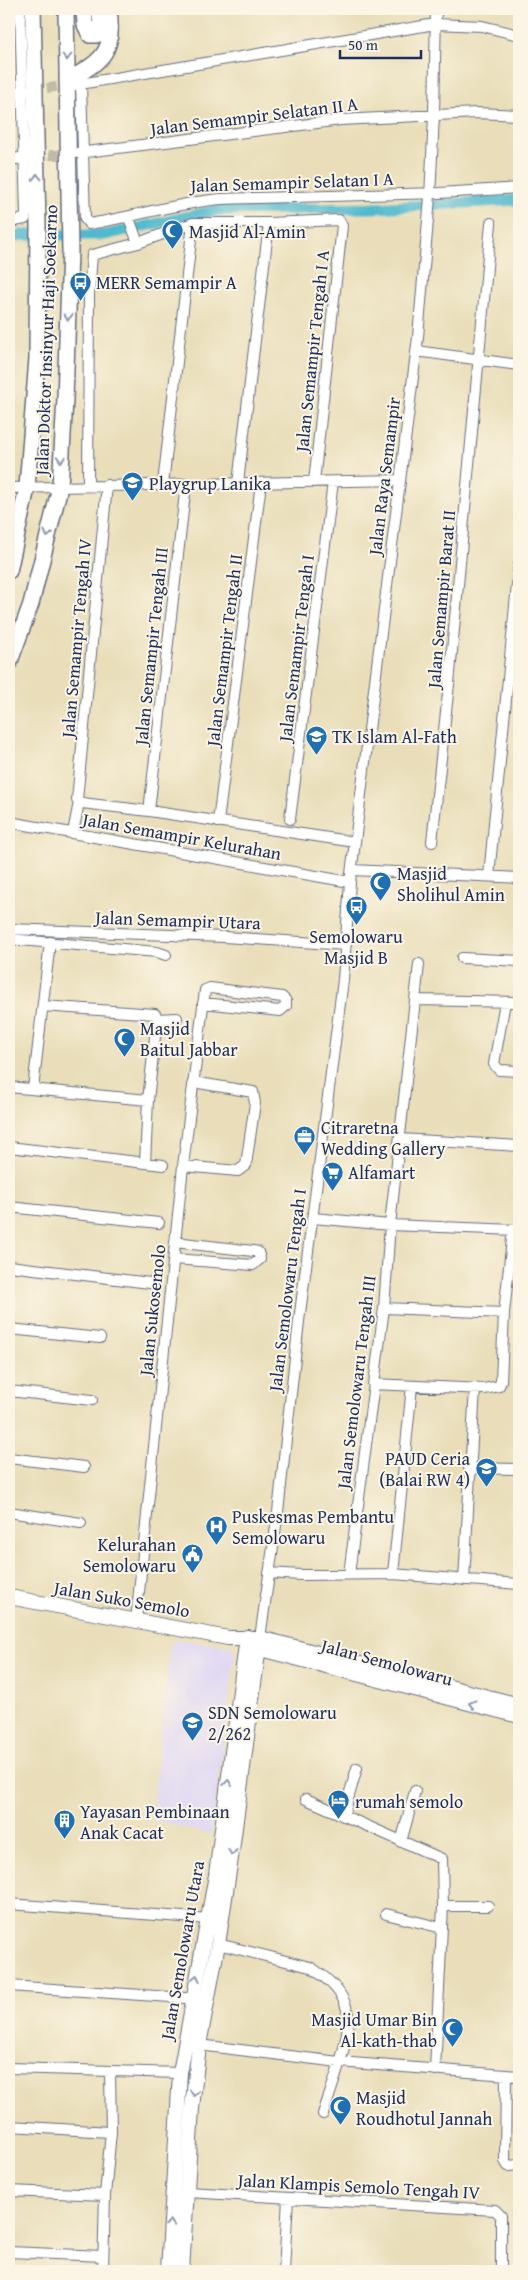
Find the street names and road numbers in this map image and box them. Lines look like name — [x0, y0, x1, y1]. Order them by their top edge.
street label: Jalan Semampir Selatan II A — [147, 90, 359, 142]
street label: Jalan Semampir Selatan I A — [188, 165, 394, 199]
street label: Jalan Doktor Insinyur Haji Soekarno — [28, 204, 64, 478]
street label: Jalan Semampir Tengah I A — [288, 249, 336, 455]
street label: Jalan Raya Semampir — [361, 395, 407, 559]
street label: Jalan Semampir Barat II — [420, 509, 462, 691]
street label: Jalan Semampir Tengah IV — [54, 537, 98, 741]
street label: Jalan Semampir Tengah III — [127, 546, 175, 748]
street label: Jalan Semampir Tengah II — [199, 552, 249, 750]
street label: Jalan Semampir Tengah I — [271, 553, 321, 745]
street label: Jalan Semampir Kelurahan — [78, 805, 284, 867]
street label: Jalan Semampir Utara — [93, 904, 262, 936]
street label: Jalan Semolowaru Tengah I — [261, 1187, 313, 1395]
street label: Jalan Sukosemolo — [131, 1243, 172, 1379]
street label: Jalan Semolowaru Tengah III — [329, 1274, 383, 1492]
street label: Jalan Suko Semolo — [50, 1573, 192, 1624]
street label: Jalan Semolowaru — [316, 1631, 456, 1693]
street label: Jalan Semolowaru Utara — [153, 1858, 211, 2044]
street label: Jalan Klampis Semolo Tengah IV — [235, 2166, 481, 2206]

